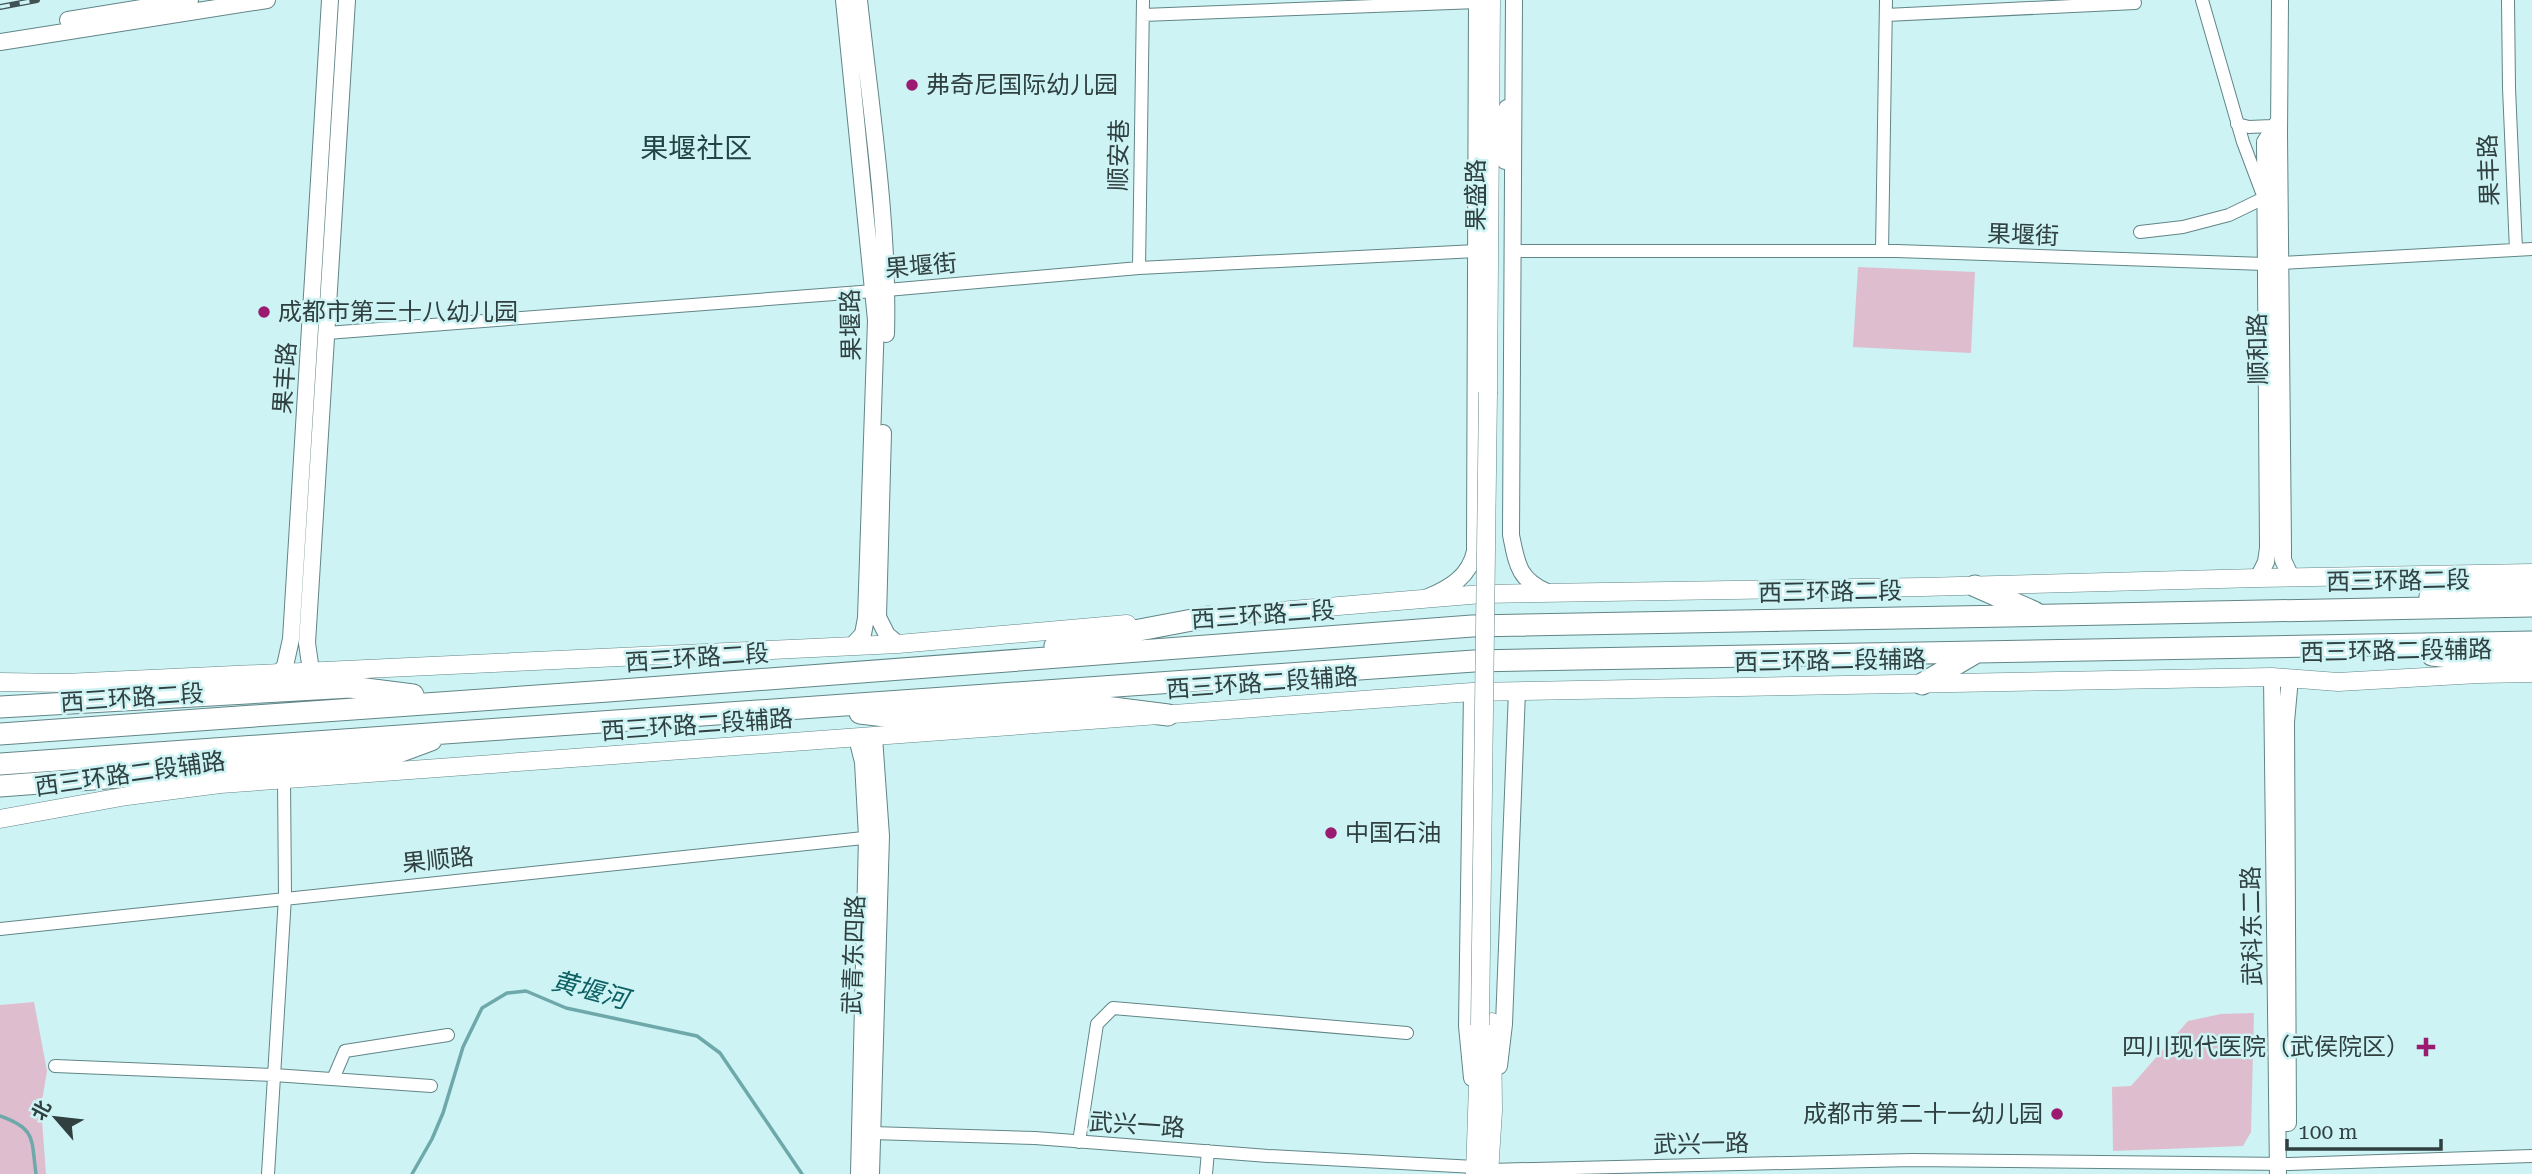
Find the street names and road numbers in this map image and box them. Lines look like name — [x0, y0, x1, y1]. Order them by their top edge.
street label: 顺安巷 — [1104, 119, 1134, 191]
street label: 果丰路 — [2474, 134, 2504, 206]
street label: 果盛路 — [1462, 159, 1490, 231]
street label: 果堰街 — [1987, 220, 2059, 250]
street label: 果堰街 — [884, 249, 958, 283]
street label: 果堰路 — [836, 289, 866, 361]
street label: 顺和路 — [2243, 313, 2273, 385]
street label: 果丰路 — [269, 341, 301, 415]
street label: 西三环路二段 — [2326, 566, 2470, 596]
street label: 西三环路二段 — [1758, 577, 1902, 607]
street label: 西三环路二段 — [1190, 596, 1336, 634]
street label: 西三环路二段辅路 — [2300, 635, 2492, 667]
street label: 西三环路二段 — [624, 639, 770, 677]
street label: 西三环路二段辅路 — [1734, 645, 1926, 677]
street label: 西三环路二段辅路 — [1165, 662, 1359, 704]
street label: 西三环路二段 — [59, 679, 205, 717]
street label: 西三环路二段辅路 — [600, 704, 794, 746]
street label: 西三环路二段辅路 — [33, 747, 227, 801]
street label: 果顺路 — [401, 842, 475, 878]
street label: 武科东二路 — [2237, 866, 2267, 986]
street label: 武青东四路 — [838, 895, 870, 1015]
street label: 武兴一路 — [1088, 1108, 1186, 1142]
street label: 武兴一路 — [1653, 1129, 1749, 1159]

